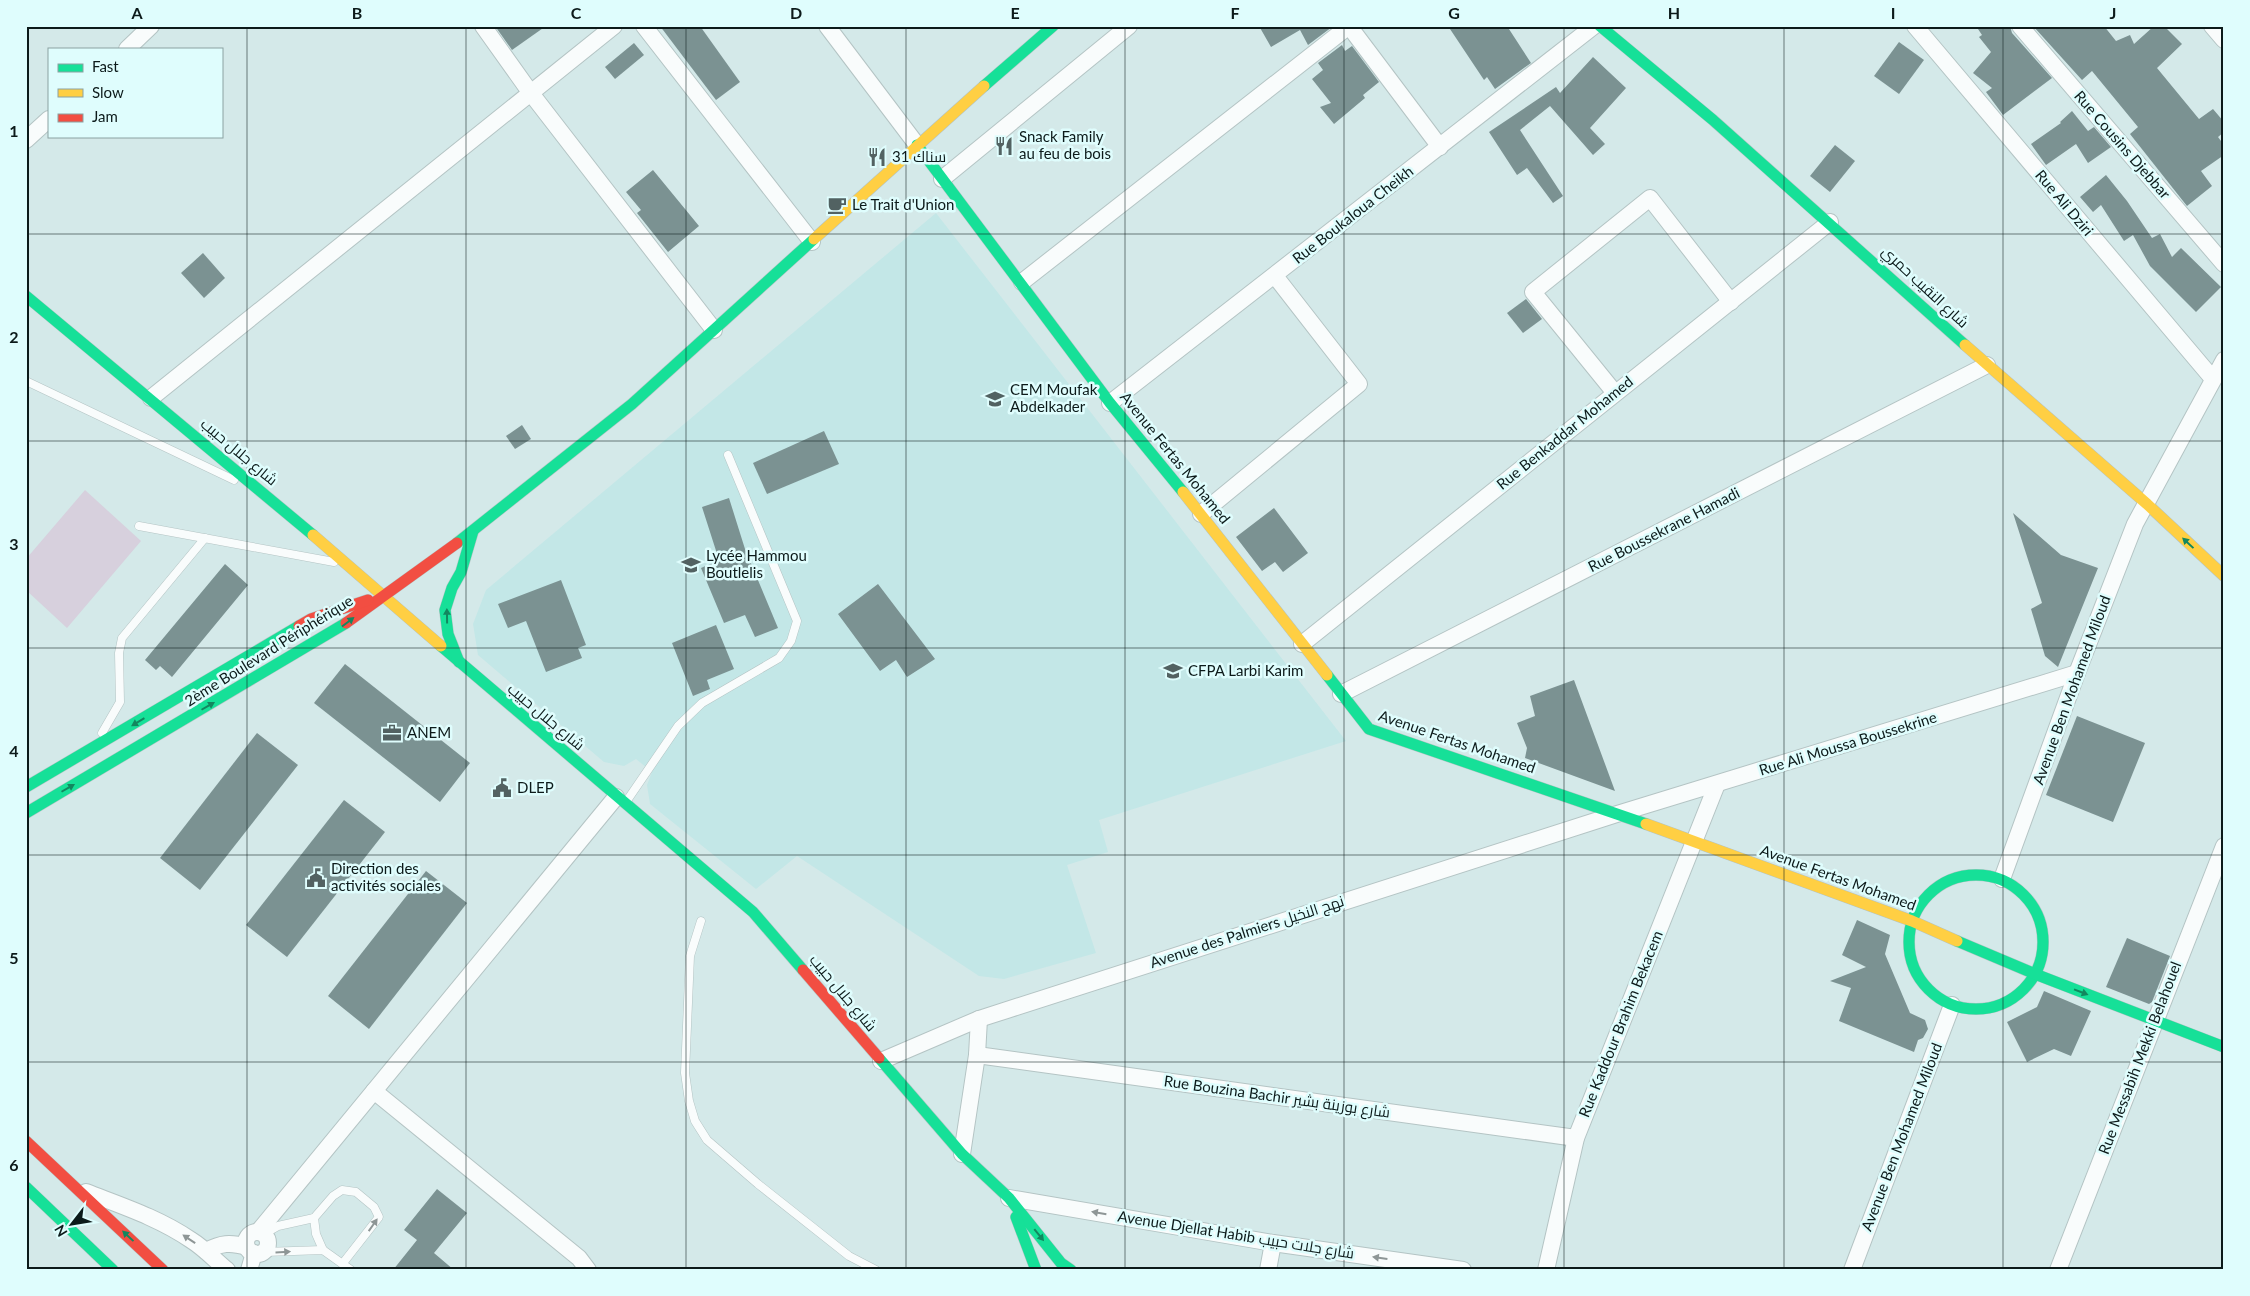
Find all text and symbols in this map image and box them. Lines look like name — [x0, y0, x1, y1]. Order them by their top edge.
text: A — [130, 3, 143, 22]
text: B — [352, 3, 362, 22]
text: C — [571, 3, 582, 22]
text: D — [790, 3, 802, 22]
text: E — [1010, 3, 1020, 22]
text: F — [1230, 3, 1240, 22]
text: G — [1448, 3, 1460, 22]
text: H — [1668, 3, 1680, 22]
text: I — [1891, 3, 1895, 22]
text: J — [2110, 3, 2116, 22]
legend — [48, 48, 222, 138]
text: Fast — [92, 57, 119, 75]
text: Slow — [92, 83, 124, 101]
street label: Rue Cousins Djebbar — [2071, 87, 2175, 202]
text: Jam — [92, 107, 118, 125]
text: 1 — [9, 121, 19, 140]
place label: Snack Family au feu de bois — [1019, 127, 1111, 162]
restaurant icon: Snack Family au feu de bois — [993, 135, 1015, 157]
restaurant icon: سناك 31 — [866, 146, 888, 168]
place label: سناك 31 — [892, 147, 946, 165]
street label: Rue Boukaloua Cheikh — [1288, 161, 1416, 267]
street label: Rue Ali Dziri — [2032, 166, 2098, 239]
cafe icon: Le Trait d'Union — [826, 194, 848, 216]
place label: Le Trait d'Union — [852, 195, 954, 213]
street label: شارع النقيب حمري — [1876, 242, 1973, 334]
text: 2 — [9, 327, 19, 346]
street label: Rue Benkaddar Mohamed — [1493, 372, 1636, 493]
place label: CEM Moufak Abdelkader — [1010, 380, 1098, 415]
school or university icon: CEM Moufak Abdelkader — [984, 388, 1006, 410]
street label: Avenue Fertas Mohamed — [1117, 388, 1235, 527]
street label: شارع جلال حبيب — [196, 414, 282, 491]
street label: Rue Boussekrane Hamadi — [1585, 483, 1742, 575]
text: 3 — [9, 534, 19, 553]
one-way arrow — [2183, 537, 2195, 549]
place label: Lycée Hammou Boutlelis — [706, 546, 807, 581]
school or university icon: Lycée Hammou Boutlelis — [680, 554, 702, 576]
street label: 2ème Boulevard Périphérique — [181, 591, 356, 709]
street label: Avenue Ben Mohamed Miloud — [2028, 593, 2114, 787]
one-way arrow — [442, 607, 450, 623]
one-way arrow — [341, 617, 354, 628]
school or university icon: CFPA Larbi Karim — [1162, 660, 1184, 682]
place label: CFPA Larbi Karim — [1188, 661, 1303, 679]
street label: شارع جلال حبيب — [503, 679, 589, 756]
one-way arrow — [202, 701, 215, 710]
street label: Avenue Fertas Mohamed — [1377, 706, 1538, 776]
street label: Rue Ali Moussa Boussekrine — [1757, 707, 1939, 779]
one-way arrow — [132, 718, 145, 727]
office icon: ANEM — [381, 722, 403, 744]
place label: ANEM — [407, 723, 451, 741]
text: 4 — [9, 741, 19, 760]
public building icon: DLEP — [491, 777, 513, 799]
place label: DLEP — [517, 778, 554, 796]
one-way arrow — [62, 784, 75, 793]
street label: Avenue Fertas Mohamed — [1758, 840, 1919, 914]
place label: Direction des activités sociales — [331, 859, 441, 894]
public building icon: Direction des activités sociales — [305, 867, 327, 889]
street label: Avenue des Palmiers نهج النخيل — [1147, 891, 1347, 974]
street label: Rue Kaddour Brahim Bekacem — [1574, 928, 1666, 1120]
text: 5 — [9, 948, 19, 967]
street label: شارع جلال حبيب — [804, 950, 881, 1036]
street label: Rue Messabih Mekki Belahouel — [2094, 959, 2184, 1157]
one-way arrow — [2074, 988, 2088, 996]
street label: Avenue Ben Mohamed Miloud — [1857, 1040, 1945, 1233]
street label: Rue Bouzina Bachir شارع بوزينة بشير — [1162, 1071, 1391, 1124]
text: 6 — [9, 1155, 19, 1174]
north arrow — [48, 1198, 98, 1248]
street label: Avenue Djellat Habib شارع جلات حبيب — [1116, 1206, 1356, 1265]
one-way arrow — [1091, 1209, 1107, 1217]
one-way arrow — [368, 1218, 378, 1232]
text: N — [50, 1222, 70, 1240]
one-way arrow — [1033, 1228, 1044, 1241]
one-way arrow — [122, 1230, 134, 1242]
one-way arrow — [183, 1234, 196, 1244]
one-way arrow — [275, 1247, 291, 1255]
one-way arrow — [1372, 1254, 1388, 1262]

